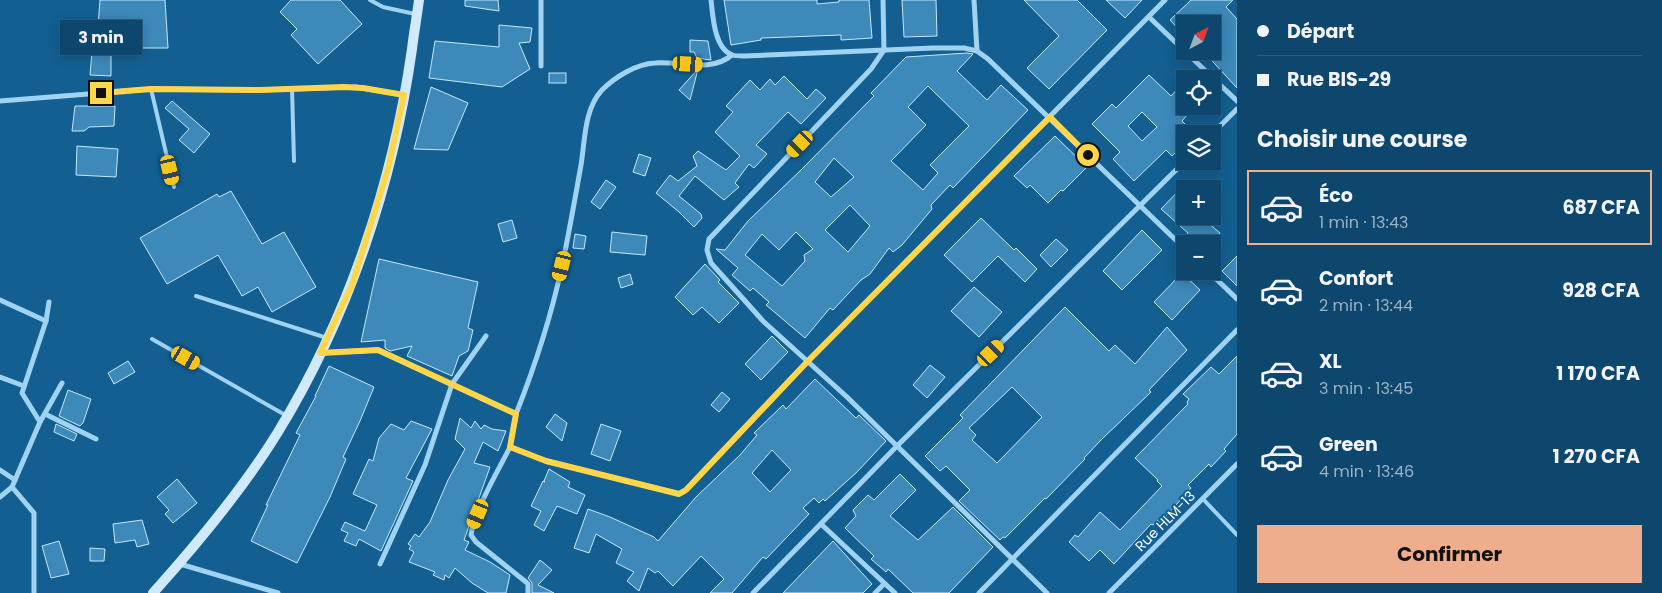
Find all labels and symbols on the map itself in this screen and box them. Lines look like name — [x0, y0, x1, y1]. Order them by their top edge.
north arrow — [1176, 15, 1221, 60]
callout: 3 min — [60, 21, 142, 56]
car — [672, 56, 703, 72]
route end — [90, 82, 112, 104]
car — [784, 128, 815, 160]
route start — [1077, 144, 1099, 166]
car — [159, 154, 180, 186]
car — [551, 250, 572, 282]
car — [974, 337, 1007, 369]
car — [169, 344, 202, 372]
street label: Rue HLM-13 — [1130, 486, 1200, 556]
car — [465, 497, 490, 531]

